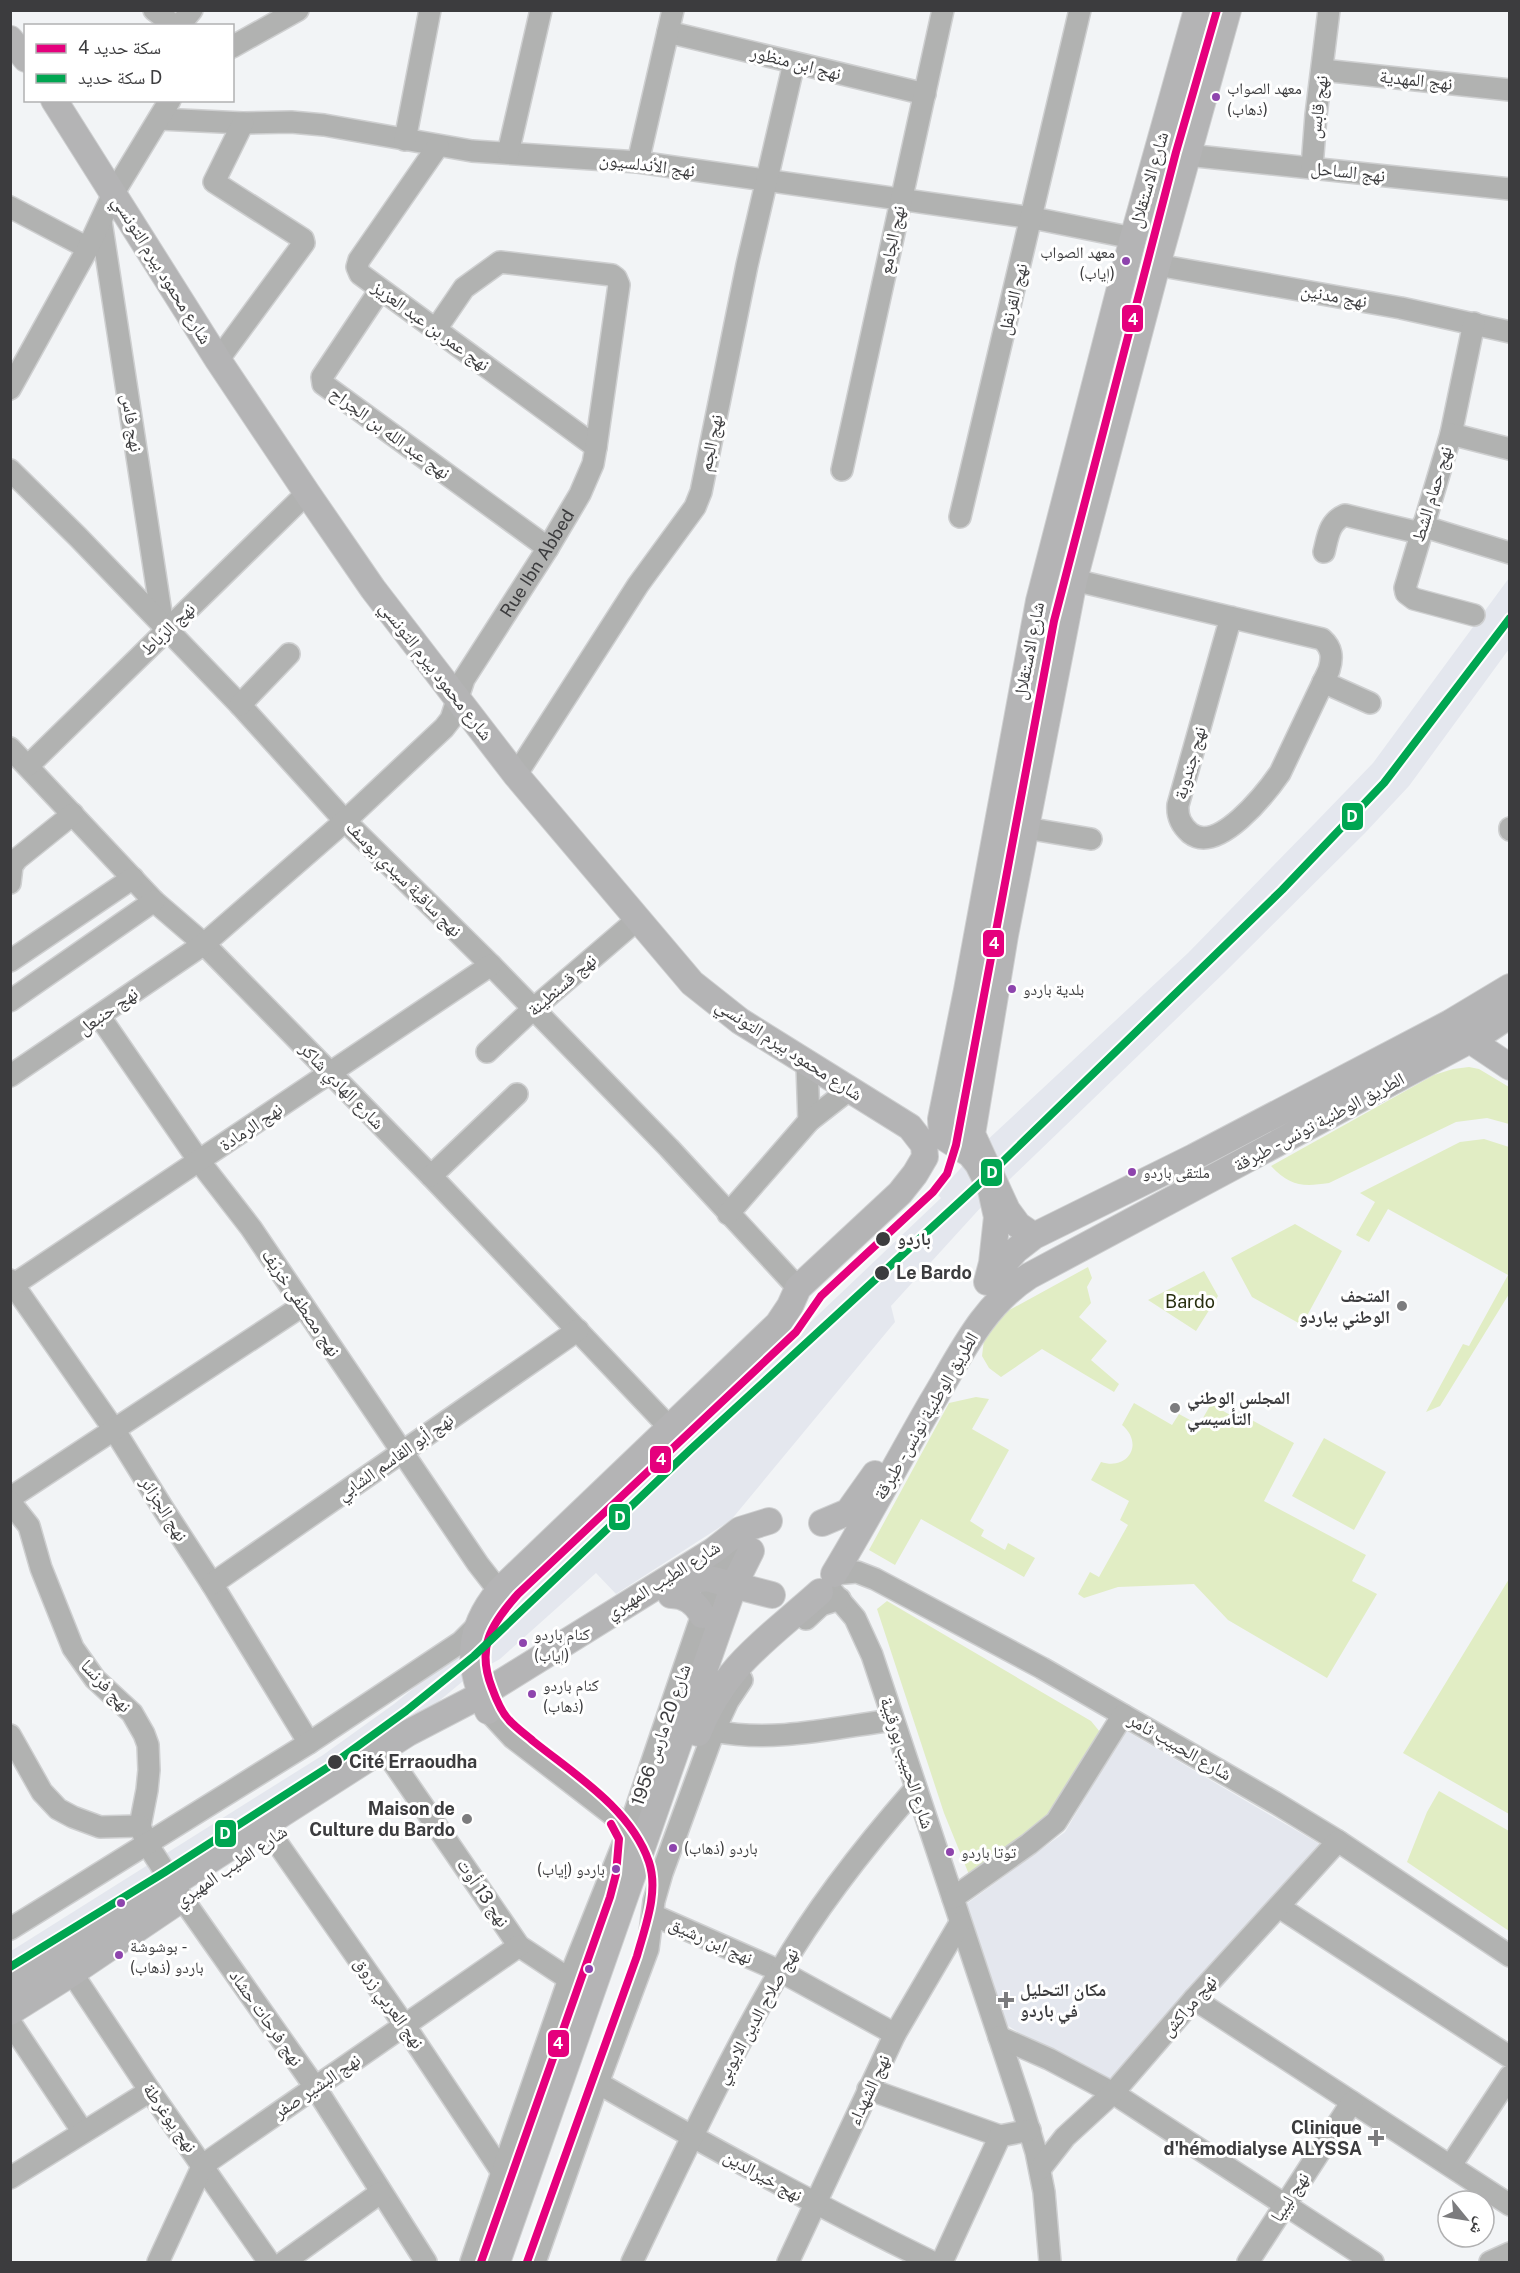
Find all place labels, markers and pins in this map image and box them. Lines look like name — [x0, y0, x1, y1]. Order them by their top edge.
place label: معهد الصواب (ذهاب) — [1227, 79, 1302, 119]
marker: معهد الصواب (ذهاب) — [1210, 91, 1222, 103]
place label: معهد الصواب (إياب) — [1040, 243, 1115, 284]
marker: معهد الصواب (إياب) — [1120, 255, 1132, 267]
place label: بلدية باردو — [1023, 980, 1084, 999]
marker: بلدية باردو — [1006, 983, 1018, 995]
place label: ملتقى باردو — [1143, 1163, 1210, 1183]
marker: ملتقى باردو — [1126, 1166, 1138, 1178]
place label: باردو — [897, 1228, 931, 1250]
marker: باردو — [874, 1230, 892, 1248]
place label: Le Bardo — [896, 1262, 972, 1283]
marker: Le Bardo — [873, 1264, 891, 1282]
place label: المتحف الوطني بباردو — [1299, 1285, 1390, 1331]
marker: المتحف الوطني بباردو — [1395, 1299, 1409, 1313]
place label: المجلس الوطني التأسيسي — [1187, 1387, 1290, 1433]
marker: المجلس الوطني التأسيسي — [1168, 1401, 1182, 1415]
place label: كنام باردو (إياب) — [534, 1625, 590, 1666]
marker: كنام باردو (إياب) — [517, 1637, 529, 1649]
place label: كنام باردو (ذهاب) — [543, 1676, 599, 1716]
marker: كنام باردو (ذهاب) — [526, 1688, 538, 1700]
place label: Cité Erraoudha — [349, 1751, 477, 1772]
marker: Cité Erraoudha — [326, 1753, 344, 1771]
place label: Maison de Culture du Bardo — [309, 1798, 455, 1840]
marker: Maison de Culture du Bardo — [460, 1812, 474, 1826]
place label: باردو (ذهاب) — [684, 1839, 758, 1858]
marker: باردو (ذهاب) — [667, 1842, 679, 1854]
place label: توتا باردو — [961, 1843, 1016, 1862]
marker: توتا باردو — [944, 1846, 956, 1858]
place label: باردو (إياب) — [537, 1860, 605, 1880]
marker: باردو (إياب) — [610, 1863, 622, 1875]
unlabelled marker — [115, 1897, 127, 1909]
place label: بوشوشة - باردو (ذهاب) — [130, 1937, 204, 1977]
marker: بوشوشة - باردو (ذهاب) — [113, 1949, 125, 1961]
unlabelled marker — [583, 1963, 595, 1975]
place label: مكان التحليل في باردو — [1020, 1979, 1106, 2025]
marker: مكان التحليل في باردو — [997, 1991, 1015, 2009]
place label: Clinique d'hémodialyse ALYSSA — [1164, 2117, 1362, 2159]
marker: Clinique d'hémodialyse ALYSSA — [1367, 2129, 1385, 2147]

